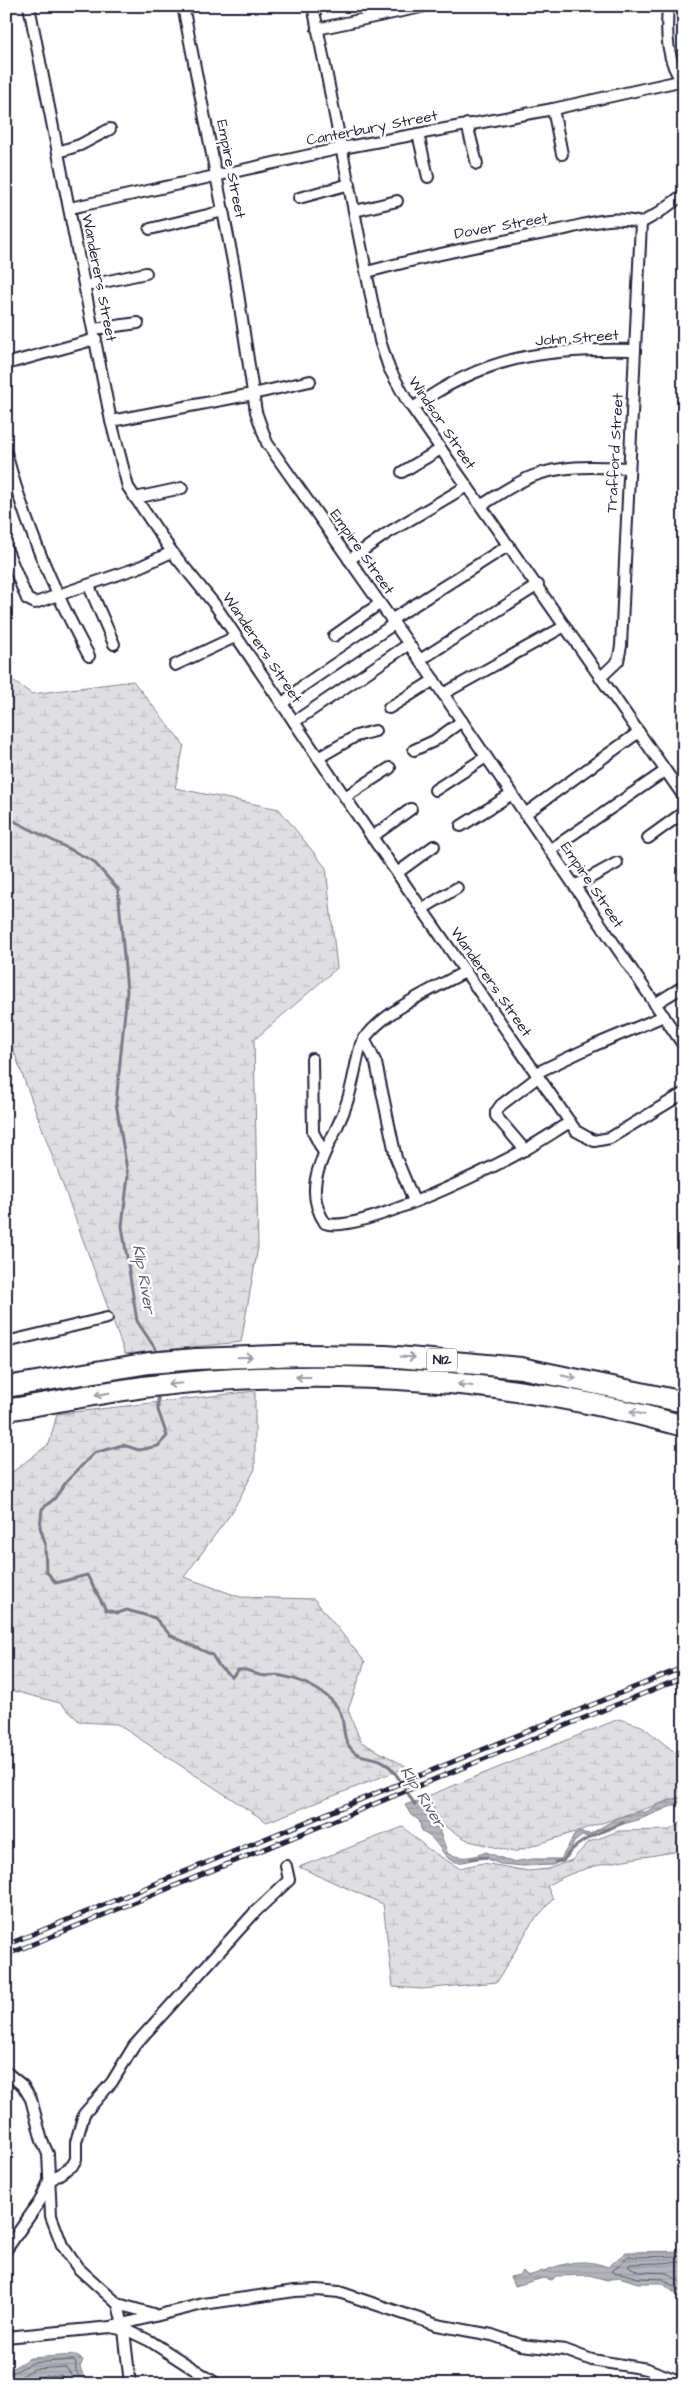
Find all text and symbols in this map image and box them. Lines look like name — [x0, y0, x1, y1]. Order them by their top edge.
street label: Canterbury Street — [305, 105, 439, 152]
street label: Empire Street — [211, 118, 251, 220]
street label: Dover Street — [453, 207, 549, 245]
street label: Wanderers Street — [76, 212, 122, 344]
street label: John Street — [535, 325, 619, 351]
street label: Windsor Street — [403, 372, 481, 474]
street label: Trafford Street — [601, 393, 629, 513]
street label: Empire Street — [325, 505, 399, 599]
street label: Wanderers Street — [217, 588, 307, 708]
street label: Empire Street — [555, 838, 629, 932]
street label: Wanderers Street — [445, 923, 537, 1041]
water label: Klip River — [127, 1243, 161, 1317]
road number: N12 — [427, 1348, 457, 1372]
one-way arrow — [236, 1352, 253, 1362]
one-way arrow — [399, 1353, 415, 1362]
one-way arrow — [295, 1372, 311, 1382]
one-way arrow — [560, 1373, 576, 1382]
one-way arrow — [167, 1380, 183, 1389]
one-way arrow — [457, 1380, 473, 1390]
one-way arrow — [95, 1390, 111, 1400]
one-way arrow — [629, 1408, 645, 1417]
water label: Klip River — [395, 1762, 452, 1834]

